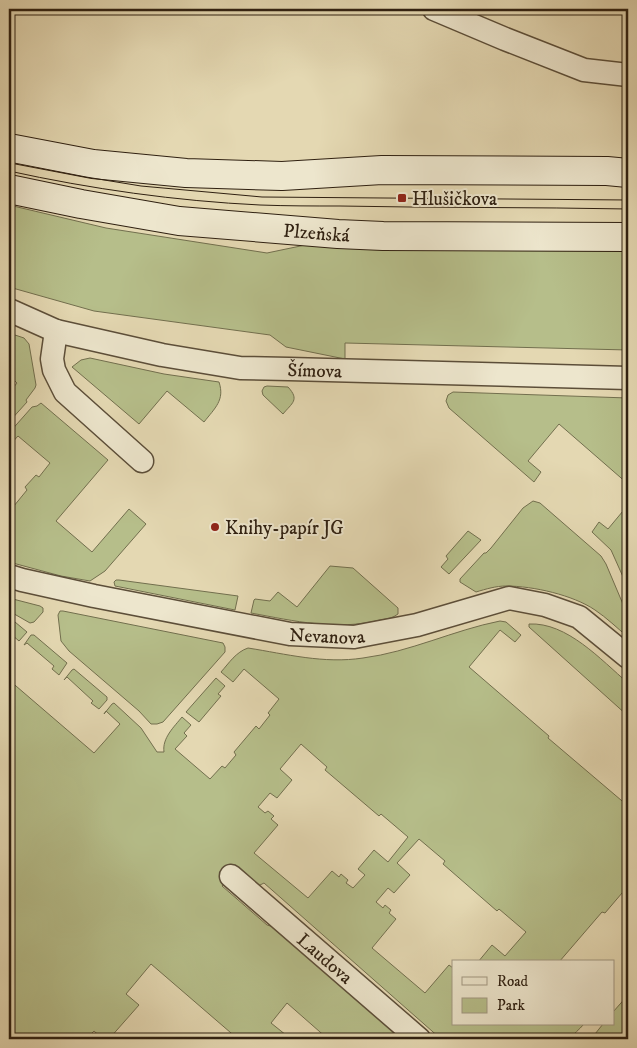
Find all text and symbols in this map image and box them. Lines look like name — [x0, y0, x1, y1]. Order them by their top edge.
place label: Hlušičkova — [412, 188, 497, 211]
marker: Hlušičkova — [396, 192, 408, 204]
street label: Plzeňská — [282, 220, 350, 248]
street label: Šímova — [287, 357, 342, 383]
place label: Knihy-papír JG — [225, 517, 344, 540]
marker: Knihy-papír JG — [209, 521, 221, 533]
street label: Nevanova — [289, 624, 367, 650]
street label: Laudova — [292, 929, 357, 989]
legend — [452, 960, 614, 1026]
text: Road — [497, 972, 529, 991]
text: Park — [497, 996, 526, 1015]

